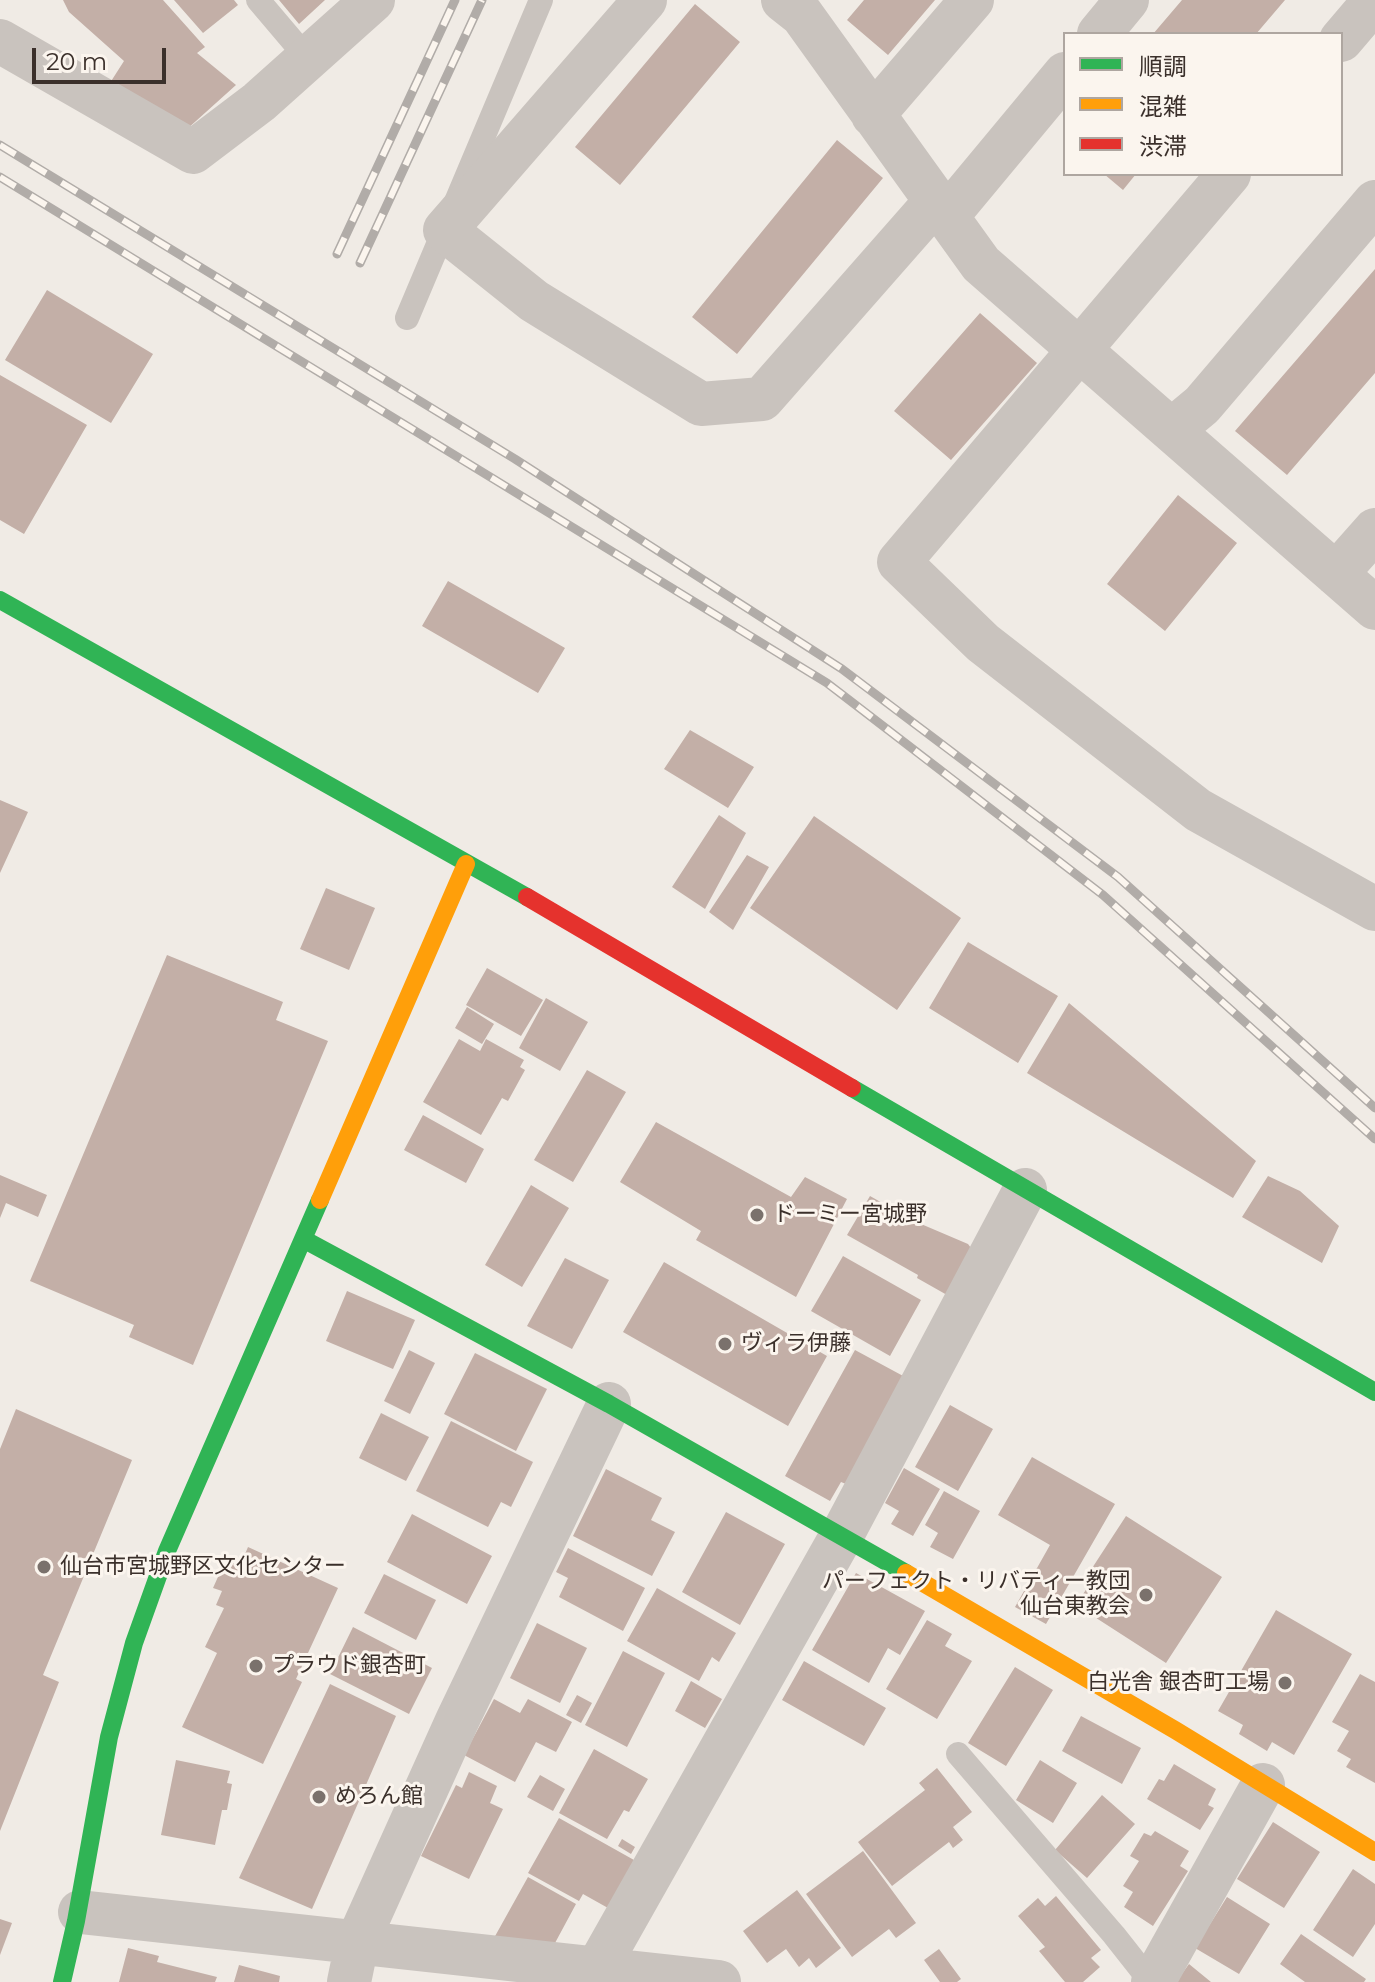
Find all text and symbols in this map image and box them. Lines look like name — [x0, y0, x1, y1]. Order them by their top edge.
scale bar — [36, 32, 170, 82]
legend — [1063, 32, 1343, 176]
text: 20 m — [46, 47, 107, 76]
text: 順調 — [1139, 52, 1187, 81]
text: 混雑 — [1139, 92, 1187, 121]
text: 渋滞 — [1139, 132, 1187, 161]
place label: ドーミー宮城野 — [773, 1202, 927, 1228]
marker: ドーミー宮城野 — [748, 1206, 766, 1224]
place label: ヴィラ伊藤 — [741, 1331, 851, 1357]
marker: ヴィラ伊藤 — [716, 1335, 734, 1353]
place label: 仙台市宮城野区文化センター — [60, 1554, 346, 1580]
marker: 仙台市宮城野区文化センター — [35, 1558, 53, 1576]
place label: パーフェクト・リバティー教団 仙台東教会 — [822, 1569, 1130, 1620]
marker: パーフェクト・リバティー教団 仙台東教会 — [1137, 1586, 1155, 1604]
place label: プラウド銀杏町 — [272, 1653, 426, 1679]
marker: プラウド銀杏町 — [247, 1657, 265, 1675]
place label: 白光舎 銀杏町工場 — [1087, 1670, 1269, 1696]
marker: 白光舎 銀杏町工場 — [1276, 1674, 1294, 1692]
place label: めろん館 — [335, 1784, 423, 1810]
marker: めろん館 — [310, 1788, 328, 1806]

